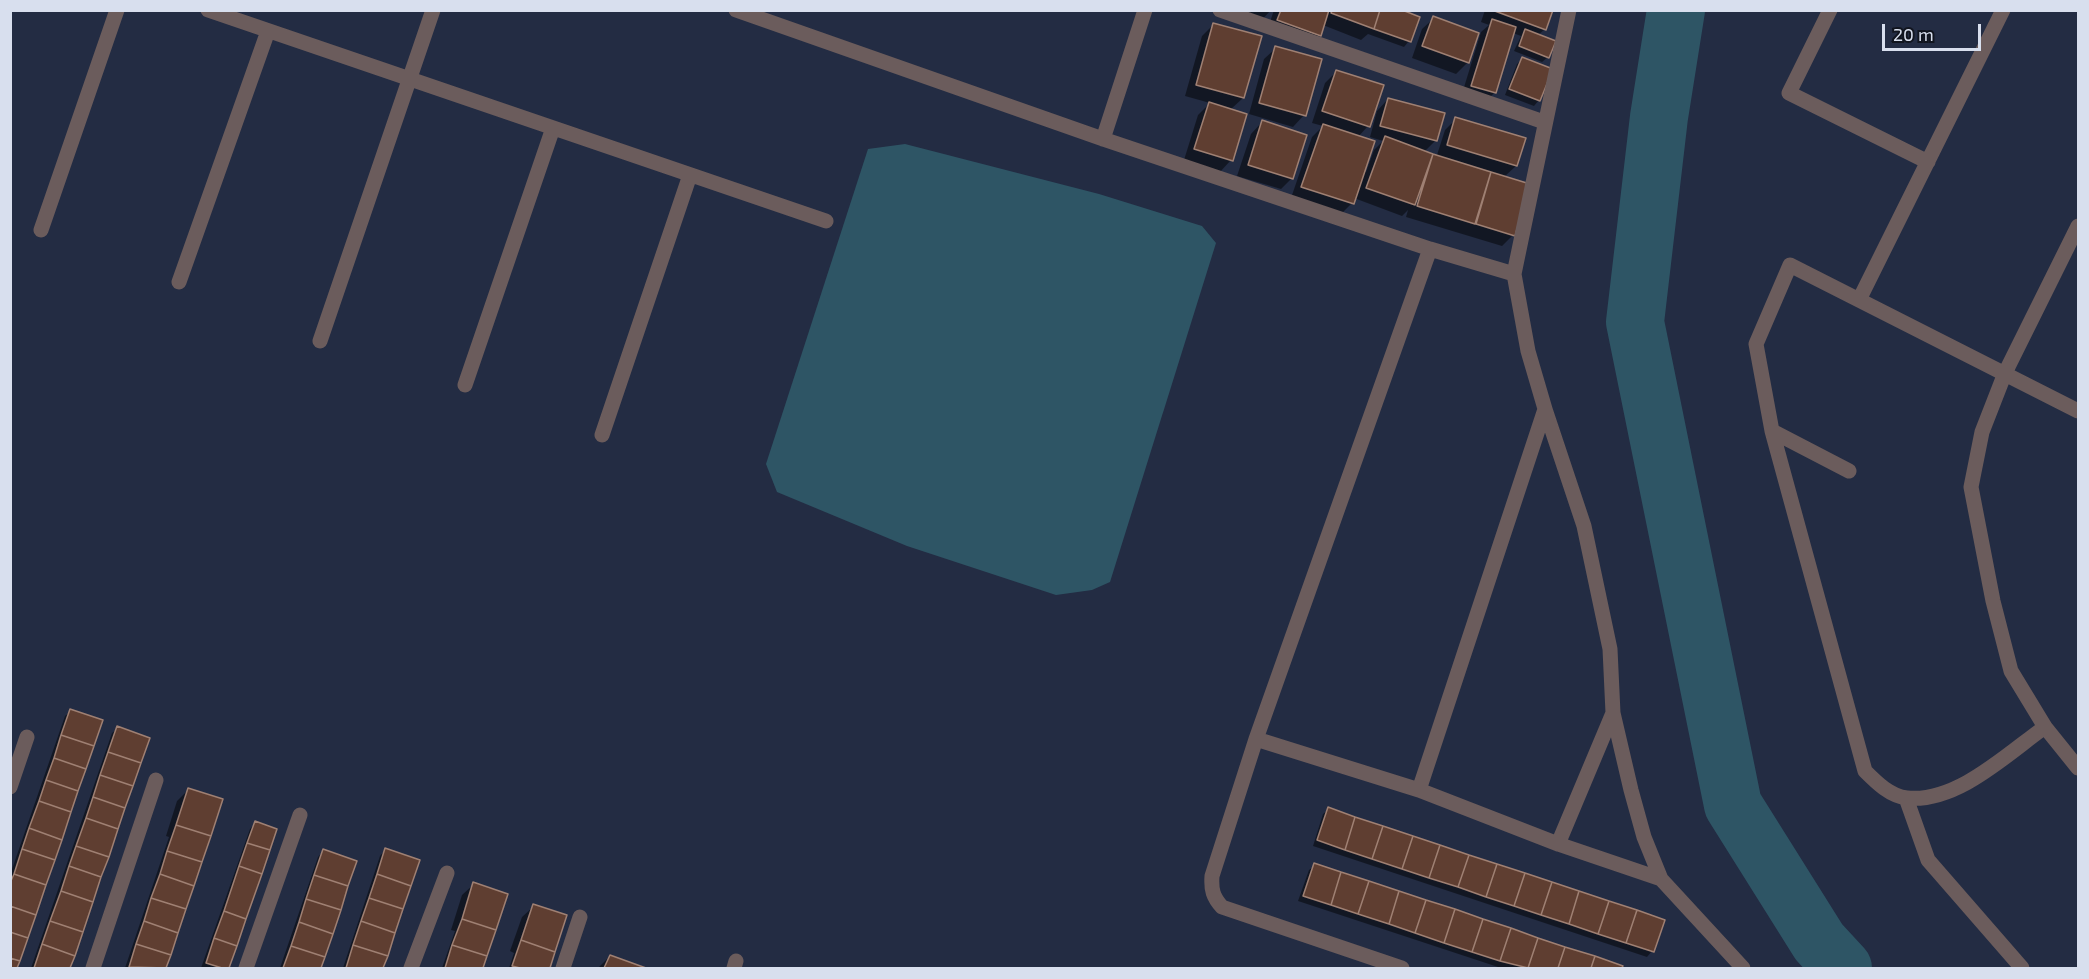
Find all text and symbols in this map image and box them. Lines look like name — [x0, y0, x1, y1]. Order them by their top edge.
scale bar — [1885, 12, 1984, 50]
text: 20 m — [1893, 23, 1934, 45]

